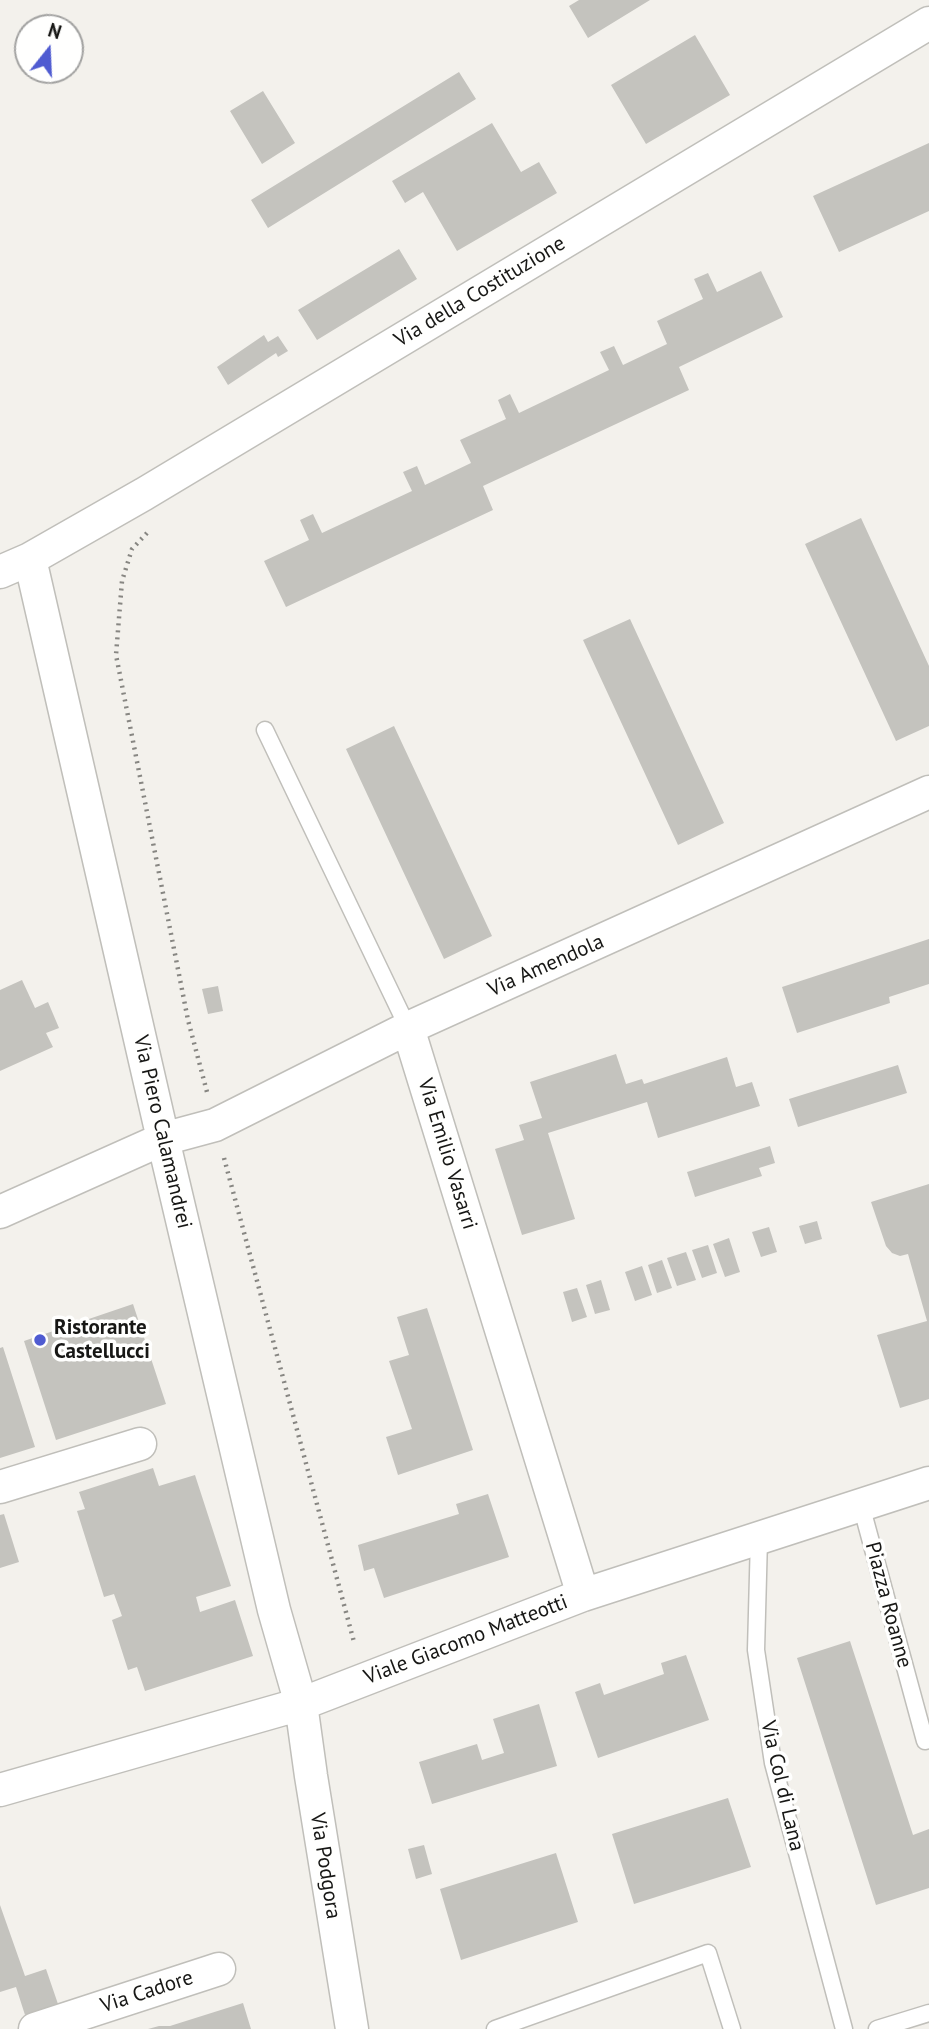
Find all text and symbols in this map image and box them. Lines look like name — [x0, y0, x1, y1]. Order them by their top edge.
north arrow — [14, 14, 84, 84]
text: N — [45, 18, 65, 44]
street label: Via della Costituzione — [390, 231, 570, 353]
street label: Via Amendola — [484, 929, 608, 1003]
street label: Via Piero Calamandrei — [127, 1033, 197, 1231]
street label: Via Emilio Vasarri — [412, 1075, 482, 1233]
place label: Ristorante Castellucci — [54, 1315, 150, 1365]
marker: Ristorante Castellucci — [32, 1332, 48, 1348]
street label: Piazza Roanne — [859, 1539, 917, 1671]
street label: Viale Giacomo Matteotti — [361, 1590, 571, 1690]
street label: Via Col di Lana — [755, 1718, 809, 1854]
street label: Via Podgora — [304, 1811, 346, 1921]
street label: Via Cadore — [97, 1965, 197, 2019]

